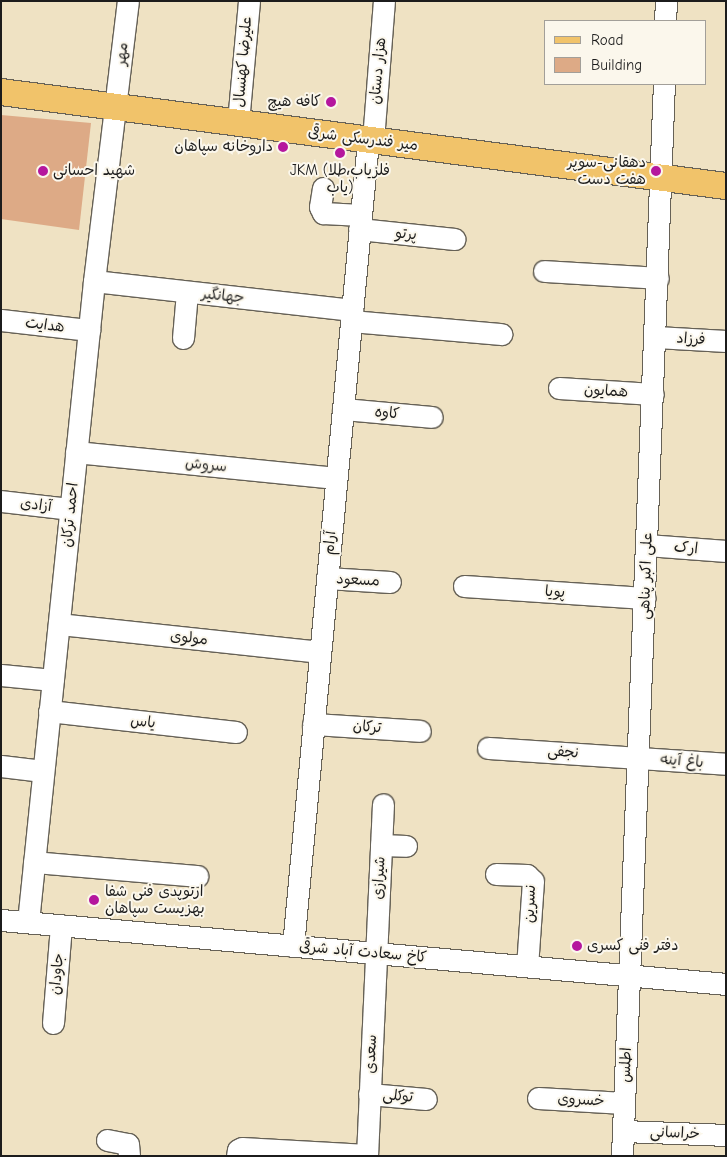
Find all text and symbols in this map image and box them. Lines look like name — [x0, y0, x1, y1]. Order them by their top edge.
street label: علیرضا کهنسال — [230, 16, 256, 108]
legend — [544, 20, 707, 85]
text: Road — [591, 31, 623, 49]
street label: هزار دستان — [366, 37, 390, 105]
street label: مهر — [112, 42, 132, 66]
text: Building — [591, 56, 642, 74]
place label: کافه هیچ — [268, 93, 321, 111]
marker: کافه هیچ — [325, 96, 337, 108]
street label: میر فندرسکی شرقی — [307, 123, 419, 155]
place label: داروخانه سپاهان — [174, 138, 273, 156]
marker: داروخانه سپاهان — [277, 141, 289, 153]
marker: JKM (فلزیاب،طلا یاب) — [334, 147, 346, 159]
place label: دهقانی-سوپر هفت دست — [568, 153, 646, 188]
place label: JKM (فلزیاب،طلا یاب) — [290, 161, 390, 196]
place label: شهید احسانی — [53, 162, 135, 180]
marker: شهید احسانی — [37, 165, 49, 177]
marker: دهقانی-سوپر هفت دست — [650, 165, 662, 177]
street label: پرتو — [394, 224, 418, 244]
street label: جهانگیر — [201, 285, 245, 307]
street label: هدایت — [24, 314, 66, 336]
street label: فرزاد — [676, 329, 706, 349]
street label: همایون — [583, 381, 629, 401]
street label: کاوه — [374, 403, 400, 423]
street label: سروش — [184, 454, 228, 476]
street label: احمد ترکان — [58, 482, 82, 548]
street label: آزادی — [19, 494, 53, 516]
street label: آرام — [320, 530, 340, 556]
street label: علی اکبر پناهی — [635, 532, 657, 620]
street label: ارک — [673, 538, 699, 558]
street label: مسعود — [336, 570, 380, 590]
street label: پویا — [544, 582, 566, 602]
street label: مولوی — [169, 627, 209, 649]
street label: یاس — [129, 712, 157, 732]
street label: ترکان — [352, 717, 382, 737]
street label: نجفی — [547, 742, 579, 762]
street label: باغ آینه — [660, 750, 704, 772]
street label: شیرازی — [369, 856, 389, 900]
place label: ارتوپدی فنی شفا بهزیست سپاهان — [105, 882, 205, 917]
street label: نسرین — [520, 884, 540, 924]
marker: ارتوپدی فنی شفا بهزیست سپاهان — [87, 893, 101, 907]
street label: کاخ سعادت آباد شرقی — [298, 937, 428, 967]
place label: دفتر فنی کسری — [587, 937, 679, 955]
marker: دفتر فنی کسری — [571, 940, 583, 952]
street label: جاودان — [46, 952, 68, 996]
street label: سعدی — [361, 1034, 381, 1074]
street label: اطلس — [616, 1047, 636, 1083]
street label: توکلی — [382, 1086, 414, 1106]
street label: خسروی — [557, 1090, 605, 1110]
street label: خراسانی — [650, 1123, 700, 1143]

